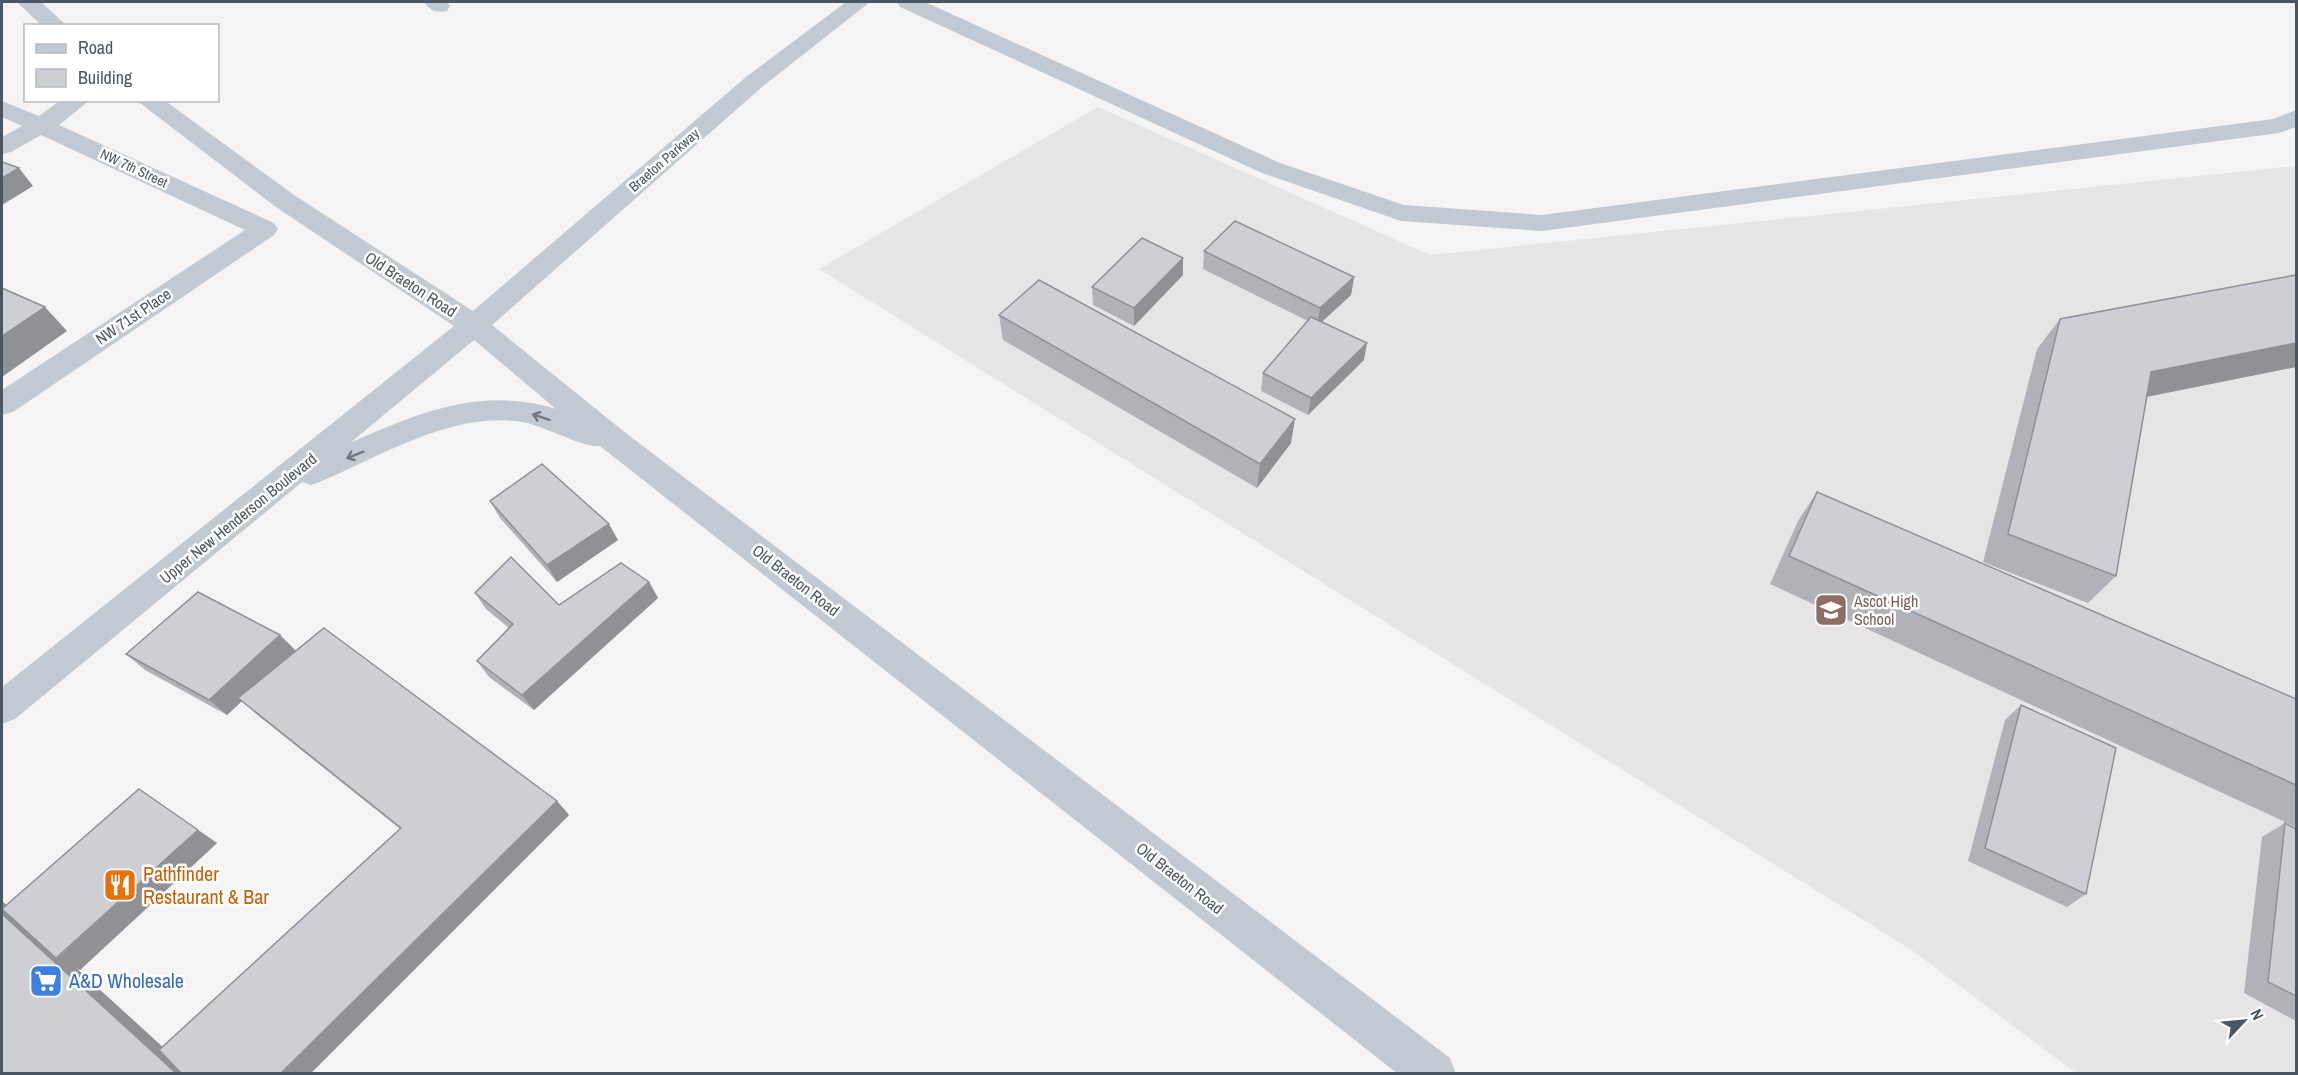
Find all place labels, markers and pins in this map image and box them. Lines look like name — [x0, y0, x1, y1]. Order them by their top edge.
place label: Ascot High School — [1853, 590, 1918, 630]
school or university icon: Ascot High School — [1813, 592, 1849, 628]
place label: Pathfinder Restaurant & Bar — [143, 860, 269, 910]
restaurant icon: Pathfinder Restaurant & Bar — [102, 867, 138, 903]
supermarket icon: A&D Wholesale — [28, 963, 64, 999]
place label: A&D Wholesale — [68, 967, 184, 994]

